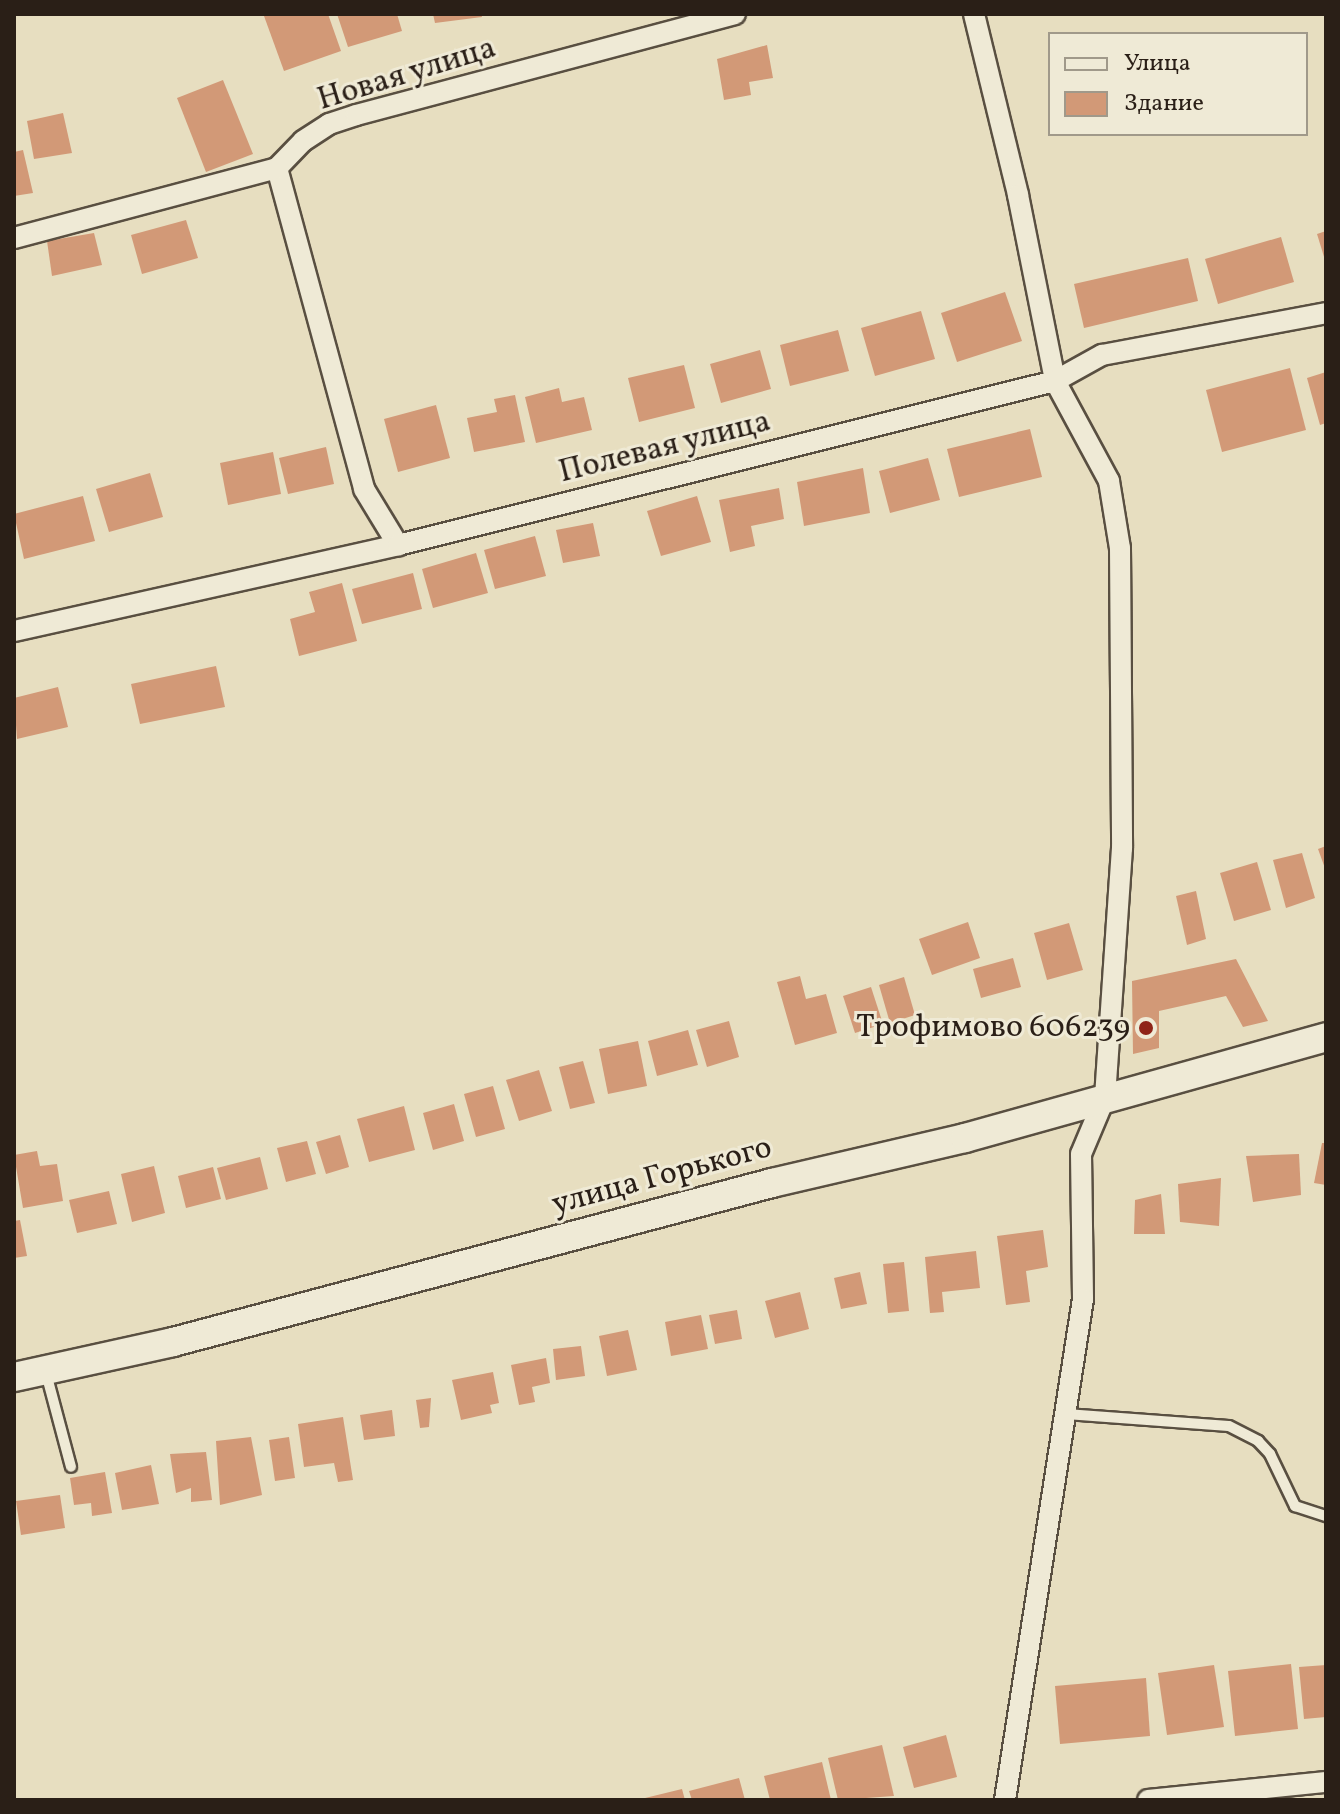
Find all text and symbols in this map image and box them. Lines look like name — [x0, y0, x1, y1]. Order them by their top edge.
street label: Новая улица — [313, 30, 501, 120]
legend — [1048, 32, 1308, 136]
text: Улица — [1124, 47, 1191, 81]
text: Здание — [1124, 87, 1204, 121]
street label: Полевая улица — [555, 403, 775, 493]
place label: Трофимово 606239 — [856, 1009, 1130, 1047]
marker: Трофимово 606239 — [1137, 1019, 1155, 1037]
street label: улица Горького — [548, 1129, 776, 1225]

